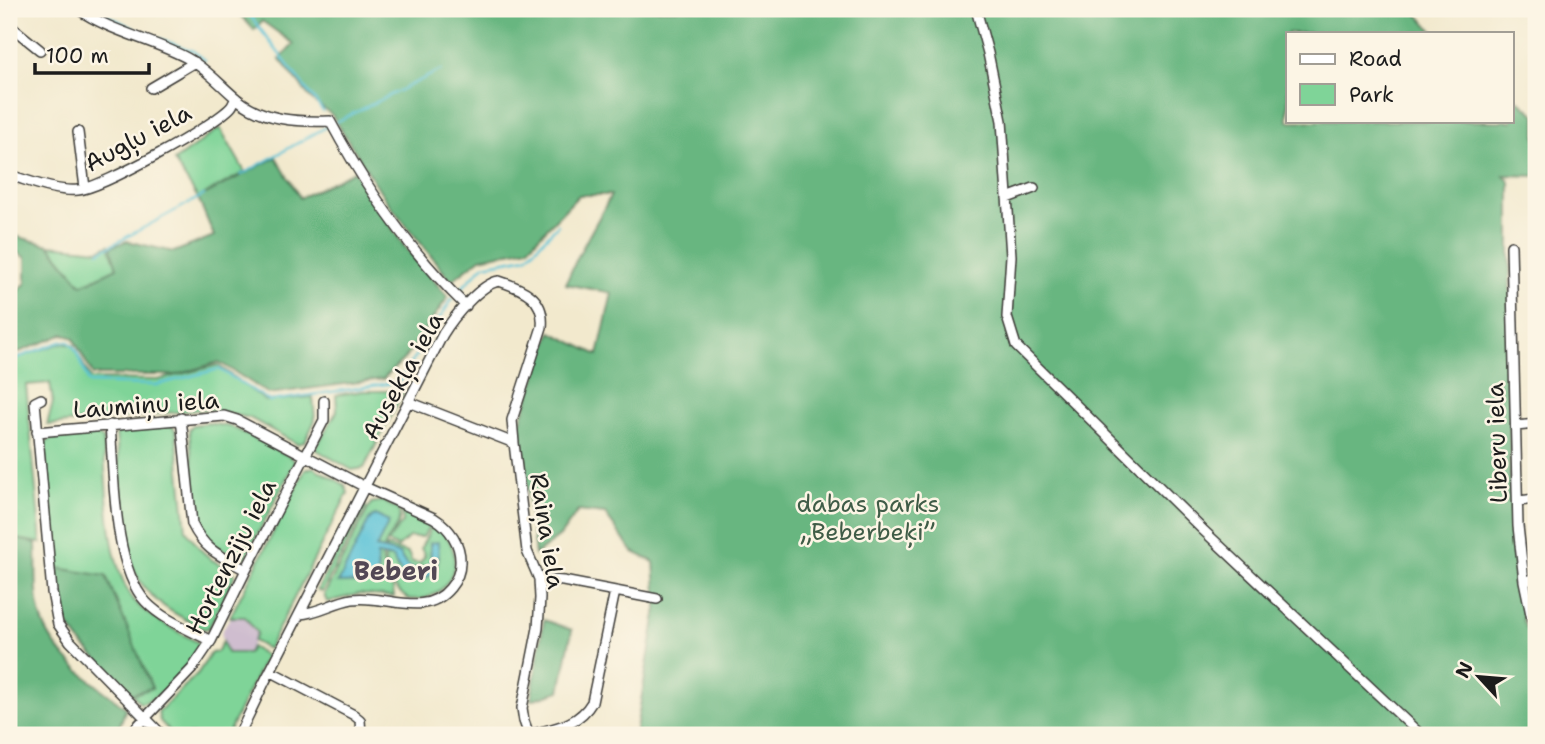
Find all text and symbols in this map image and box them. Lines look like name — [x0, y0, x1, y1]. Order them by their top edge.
scale bar — [35, 32, 149, 76]
legend — [1286, 32, 1514, 122]
text: 100 m — [46, 42, 109, 70]
text: Road — [1349, 45, 1402, 73]
text: Park — [1349, 81, 1394, 109]
street label: Augļu iela — [79, 97, 197, 179]
street label: Ausekļa iela — [355, 306, 451, 446]
street label: Liberu iela — [1479, 382, 1515, 504]
street label: Laumiņu iela — [72, 384, 220, 426]
street label: Raiņa iela — [522, 471, 572, 591]
street label: Hortenziju iela — [178, 474, 284, 640]
park label: dabas parks „Beberbeķi” — [797, 488, 939, 548]
district label: Beberi — [354, 553, 438, 588]
north arrow — [1444, 642, 1514, 712]
text: N — [1450, 658, 1479, 682]

